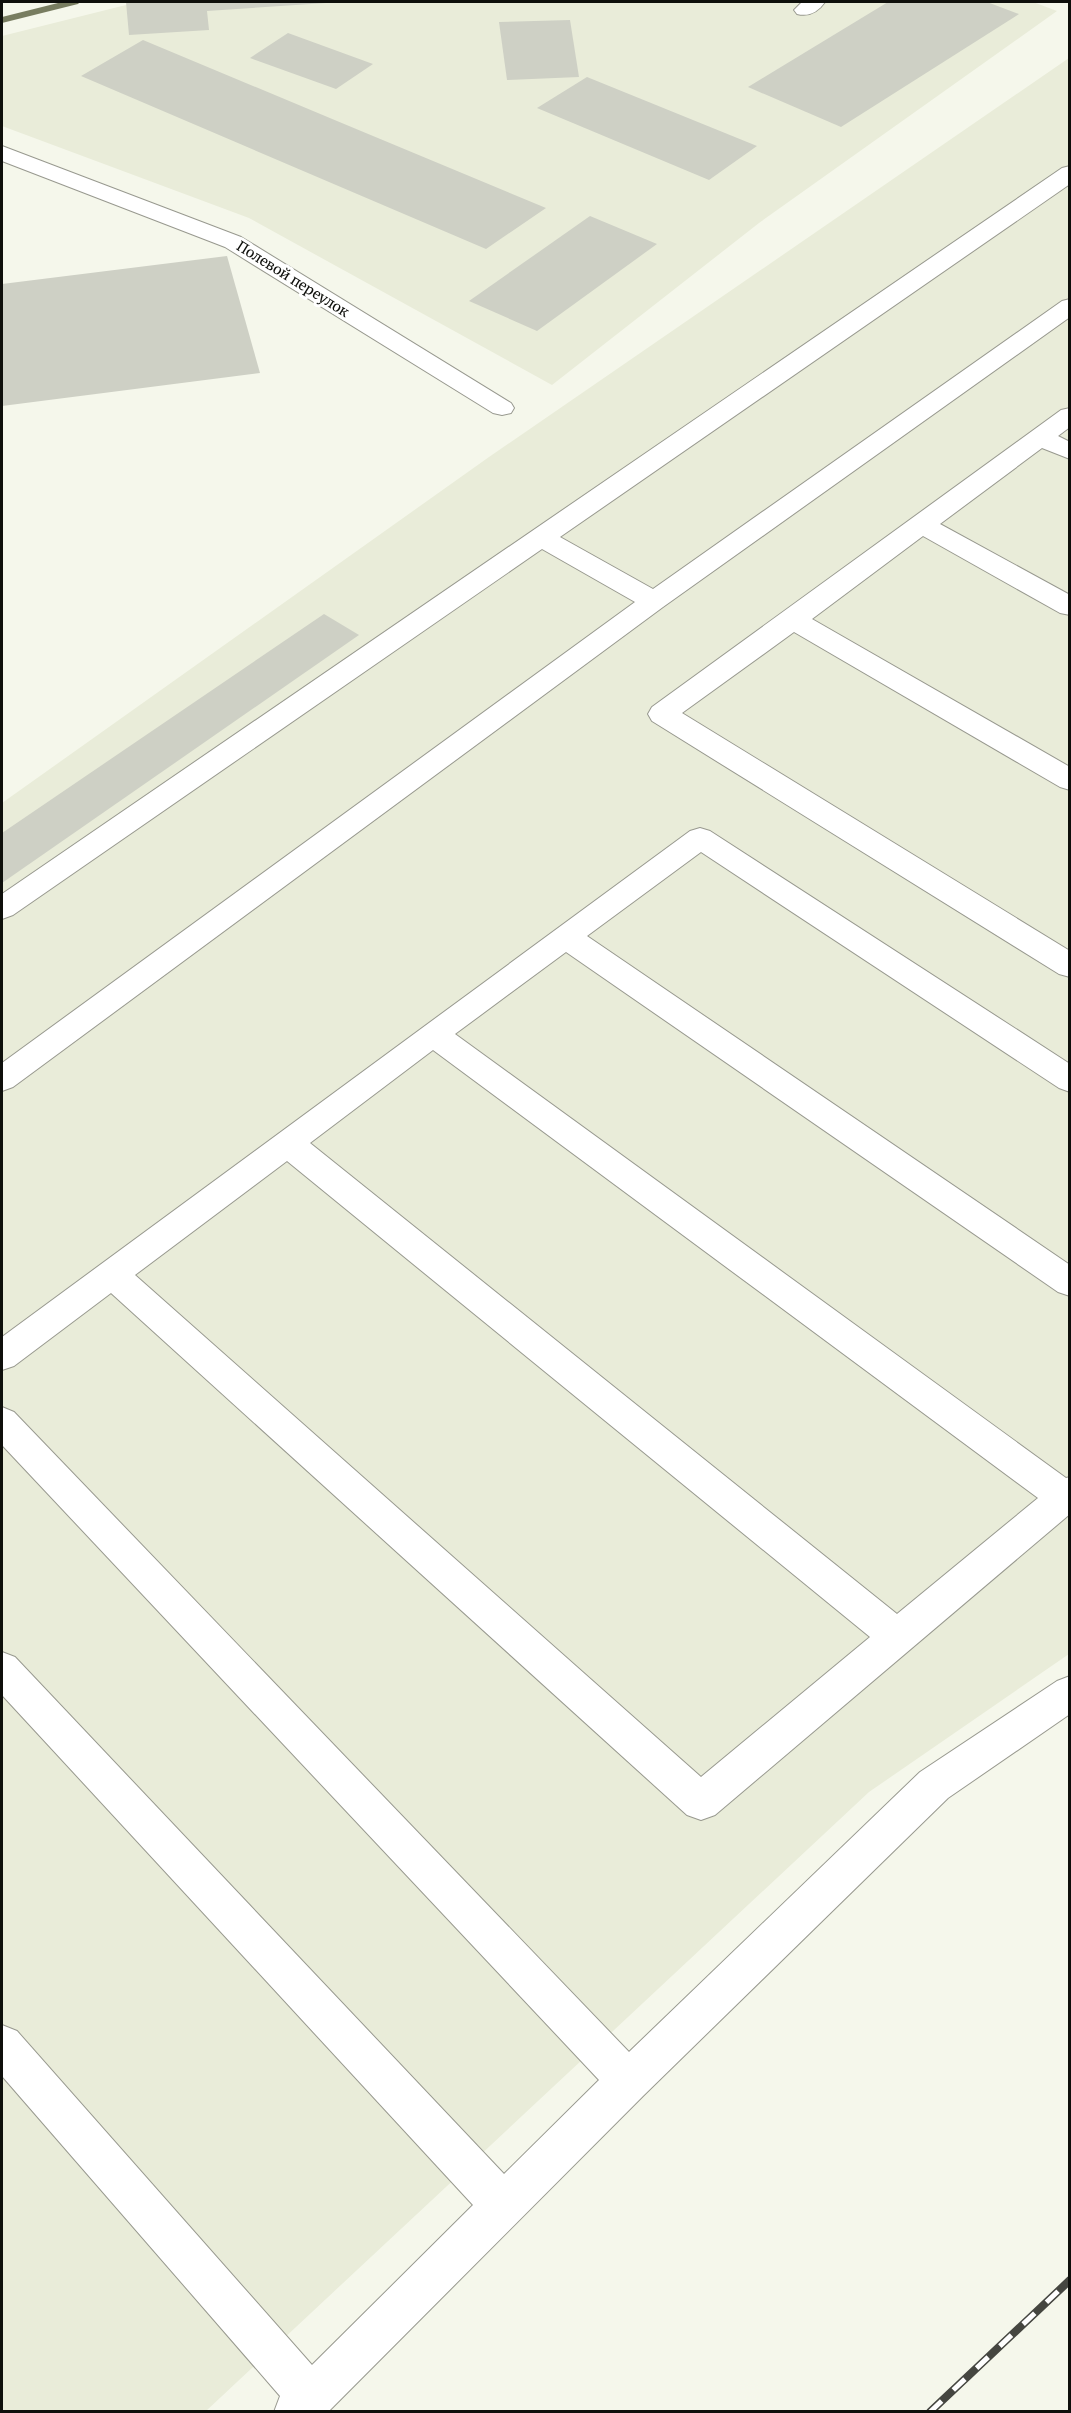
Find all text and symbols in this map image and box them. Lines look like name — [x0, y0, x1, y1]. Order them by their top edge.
street label: Полевой переулок — [233, 237, 353, 321]

